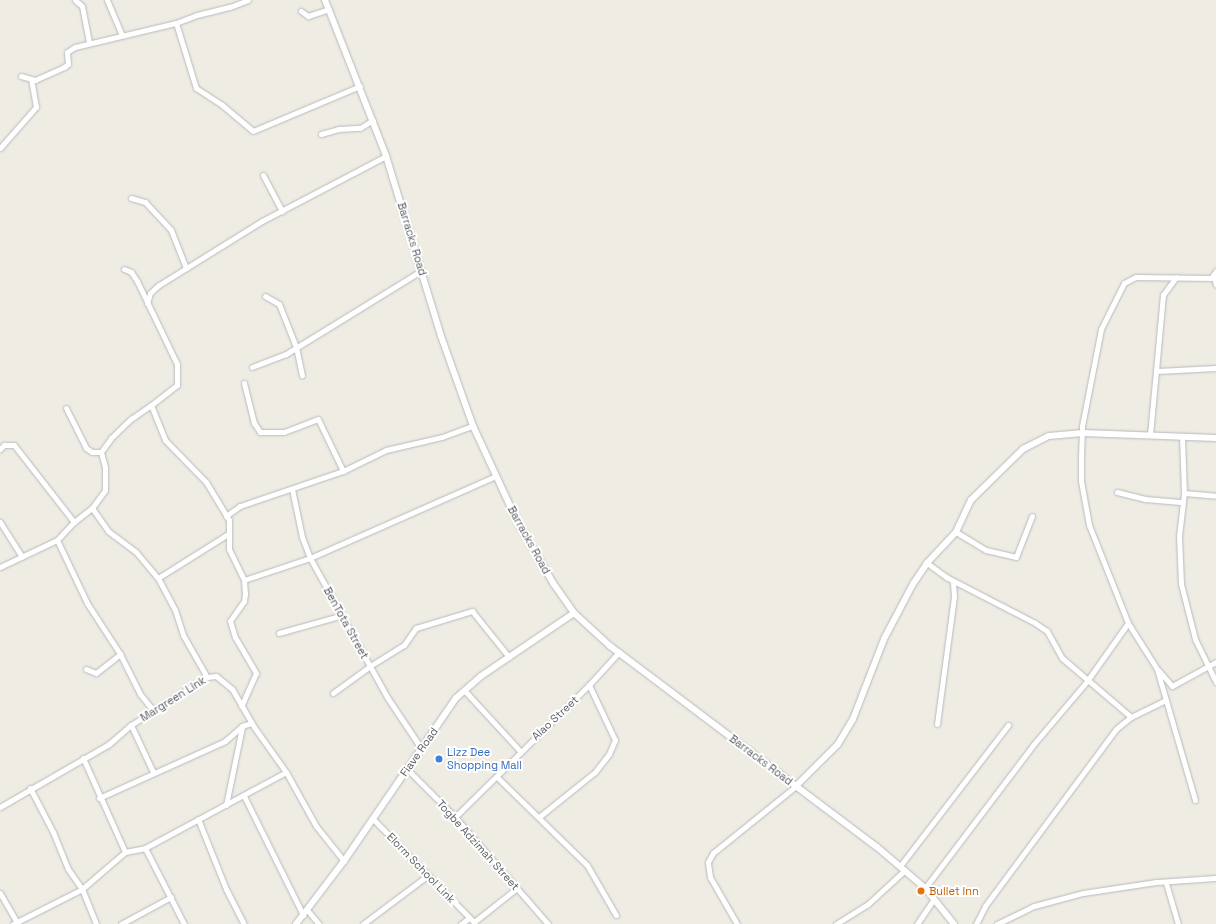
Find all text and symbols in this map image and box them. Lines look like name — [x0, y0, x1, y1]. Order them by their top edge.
street label: Barracks Road — [395, 201, 429, 277]
street label: Barracks Road — [505, 504, 553, 576]
street label: BenTota Street — [321, 585, 371, 661]
street label: Margreen Link — [138, 674, 208, 724]
street label: Alao Street — [529, 693, 581, 743]
street label: Fiave Road — [397, 725, 441, 779]
street label: Barracks Road — [727, 732, 795, 788]
place label: Lizz Dee Shopping Mall — [447, 746, 522, 772]
marker: Lizz Dee Shopping Mall — [434, 754, 444, 764]
street label: Togbe Adzimah Street — [434, 797, 522, 893]
street label: Elorm School Link — [384, 830, 458, 906]
place label: Bullet Inn — [929, 884, 979, 898]
marker: Bullet Inn — [916, 886, 926, 896]

